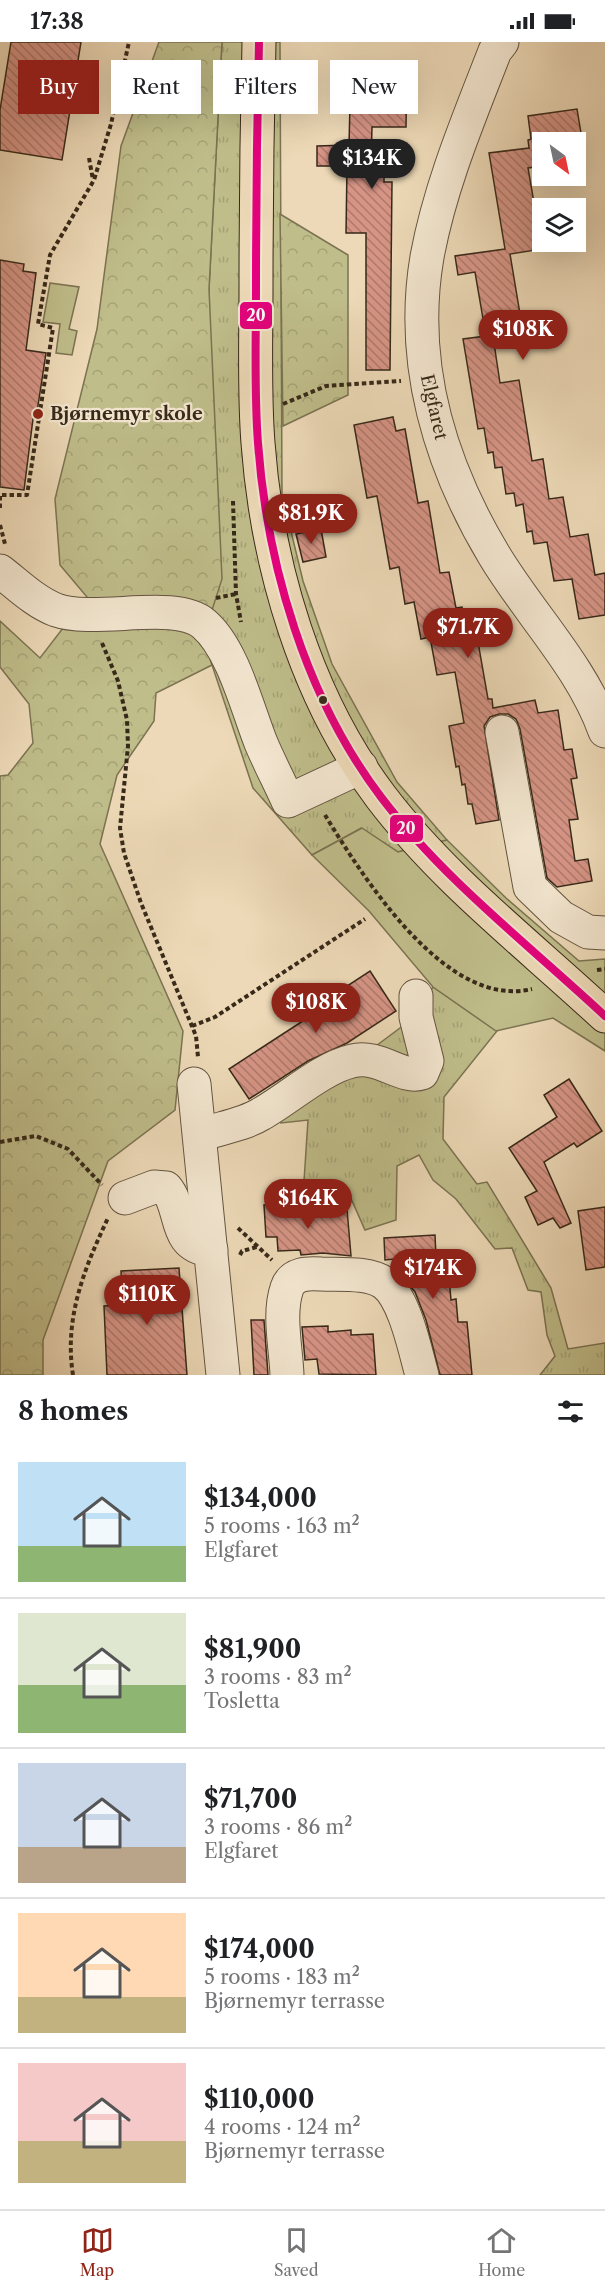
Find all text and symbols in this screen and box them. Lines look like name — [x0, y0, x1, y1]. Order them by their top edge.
text: 17:38 — [30, 8, 84, 35]
chip: Buy — [18, 60, 99, 114]
chip: Rent — [111, 60, 201, 114]
chip: Filters — [213, 60, 318, 114]
chip: New — [330, 60, 418, 114]
north arrow — [532, 132, 586, 186]
map controls — [532, 132, 586, 252]
pin: $134K — [330, 139, 414, 190]
text: $134K — [342, 146, 402, 170]
button: layers — [532, 198, 586, 252]
line badge: 20 — [239, 301, 273, 330]
text: 20 — [246, 305, 266, 325]
pin: $108K — [481, 310, 565, 361]
text: $108K — [492, 317, 554, 341]
street label: Elgfaret — [416, 372, 452, 443]
place label: Bjørnemyr skole — [50, 403, 203, 425]
marker: Bjørnemyr skole — [31, 407, 45, 421]
pin: $81.9K — [262, 494, 360, 545]
text: $81.9K — [278, 501, 344, 525]
pin: $71.7K — [419, 608, 517, 659]
text: $71.7K — [437, 615, 499, 639]
unlabelled marker — [317, 694, 329, 706]
line badge: 20 — [389, 814, 424, 843]
text: 20 — [396, 818, 416, 838]
pin: $108K — [274, 983, 358, 1034]
text: $108K — [285, 990, 347, 1014]
pin: $164K — [266, 1179, 350, 1230]
text: $164K — [278, 1186, 338, 1210]
pin: $174K — [391, 1249, 475, 1300]
text: $174K — [404, 1256, 462, 1280]
pin: $110K — [105, 1275, 189, 1326]
text: $110K — [118, 1282, 176, 1306]
text: 8 homes — [18, 1395, 128, 1427]
icon: filters — [554, 1395, 587, 1428]
text: $134,000 — [204, 1482, 317, 1514]
icon: home — [66, 1486, 138, 1558]
text: 5 rooms · 163 m² — [204, 1514, 360, 1538]
text: Elgfaret — [204, 1538, 278, 1562]
text: $81,900 — [204, 1633, 301, 1665]
icon: home — [66, 1637, 138, 1709]
text: 3 rooms · 83 m² — [204, 1665, 352, 1689]
text: Tosletta — [204, 1689, 280, 1713]
text: $71,700 — [204, 1783, 297, 1815]
icon: home — [66, 1787, 138, 1859]
text: 3 rooms · 86 m² — [204, 1815, 352, 1839]
text: Elgfaret — [204, 1839, 278, 1863]
text: $174,000 — [204, 1933, 315, 1965]
icon: home — [66, 1937, 138, 2009]
text: 5 rooms · 183 m² — [204, 1965, 360, 1989]
text: Bjørnemyr terrasse — [204, 1989, 385, 2013]
text: $110,000 — [204, 2083, 314, 2115]
icon: home — [66, 2087, 138, 2159]
text: 4 rooms · 124 m² — [204, 2115, 361, 2139]
text: Bjørnemyr terrasse — [204, 2139, 385, 2163]
tab: Map — [80, 2224, 114, 2280]
tab: Saved — [274, 2224, 318, 2280]
tab: Home — [478, 2224, 525, 2280]

